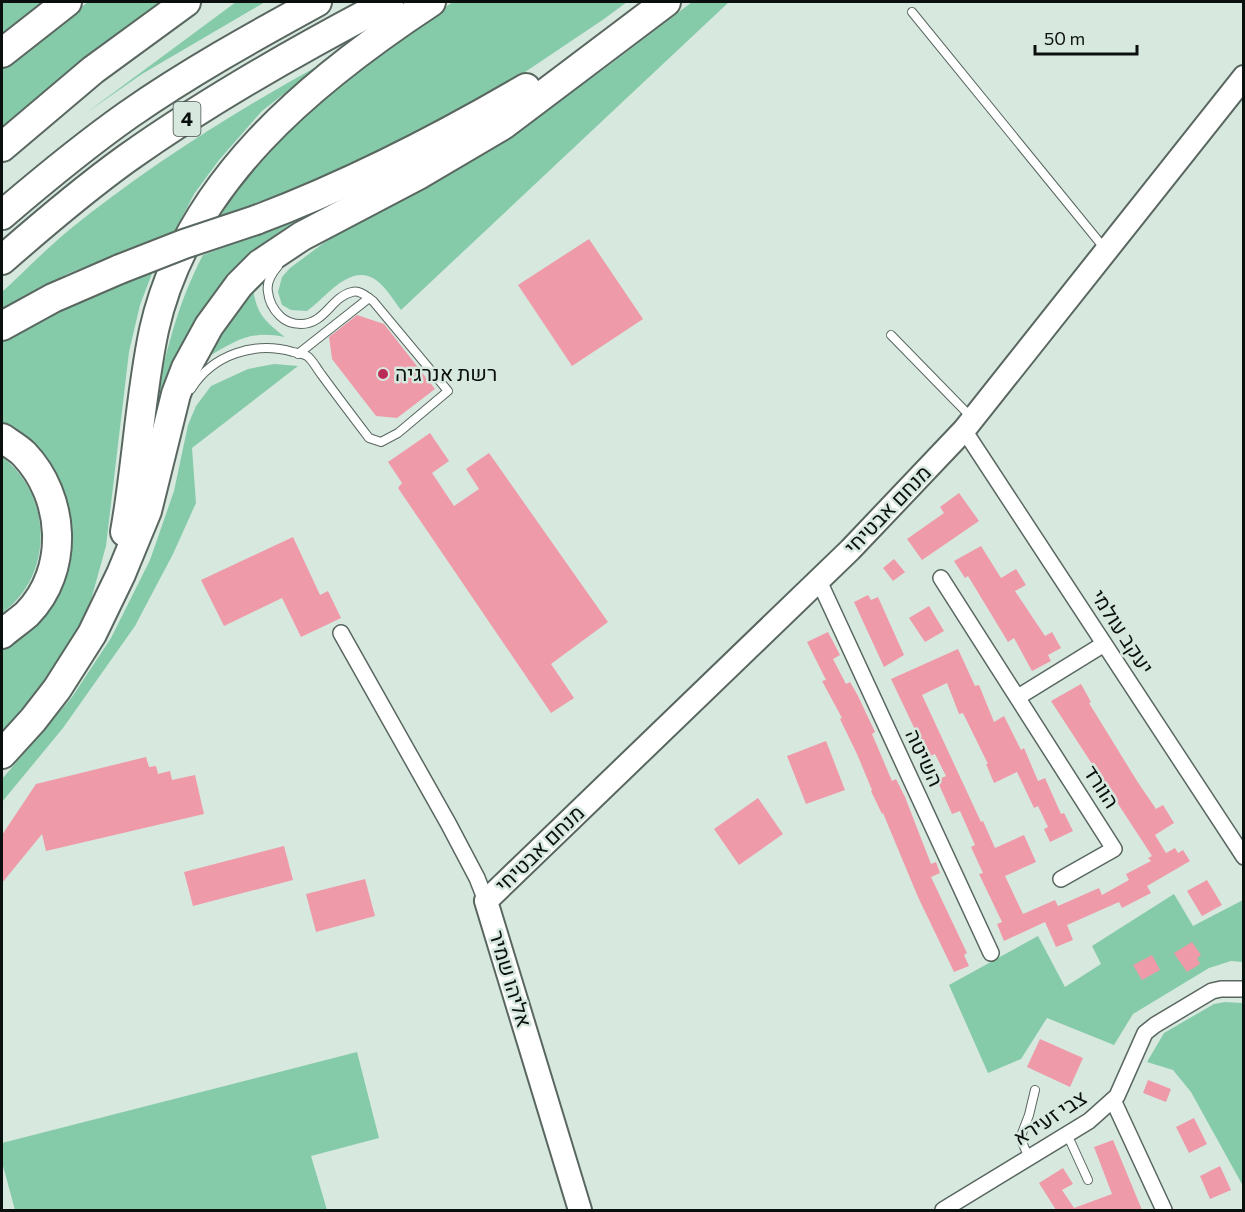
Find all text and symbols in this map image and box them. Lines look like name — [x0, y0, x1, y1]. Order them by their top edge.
scale bar — [1035, 18, 1137, 56]
text: 50 m — [1044, 27, 1085, 49]
road number: 4 — [174, 102, 201, 136]
place label: רשת אנרגיה — [395, 360, 497, 385]
marker: רשת אנרגיה — [376, 367, 390, 381]
street label: מנחם אבטיחי — [838, 459, 935, 559]
street label: יעקב עולמי — [1087, 584, 1160, 678]
street label: השיטה — [901, 725, 950, 790]
street label: הוורד — [1079, 760, 1125, 812]
street label: מנחם אבטיחי — [489, 799, 589, 896]
street label: אליהו שמיר — [485, 927, 538, 1030]
street label: צבי זעירא — [1008, 1084, 1091, 1150]

